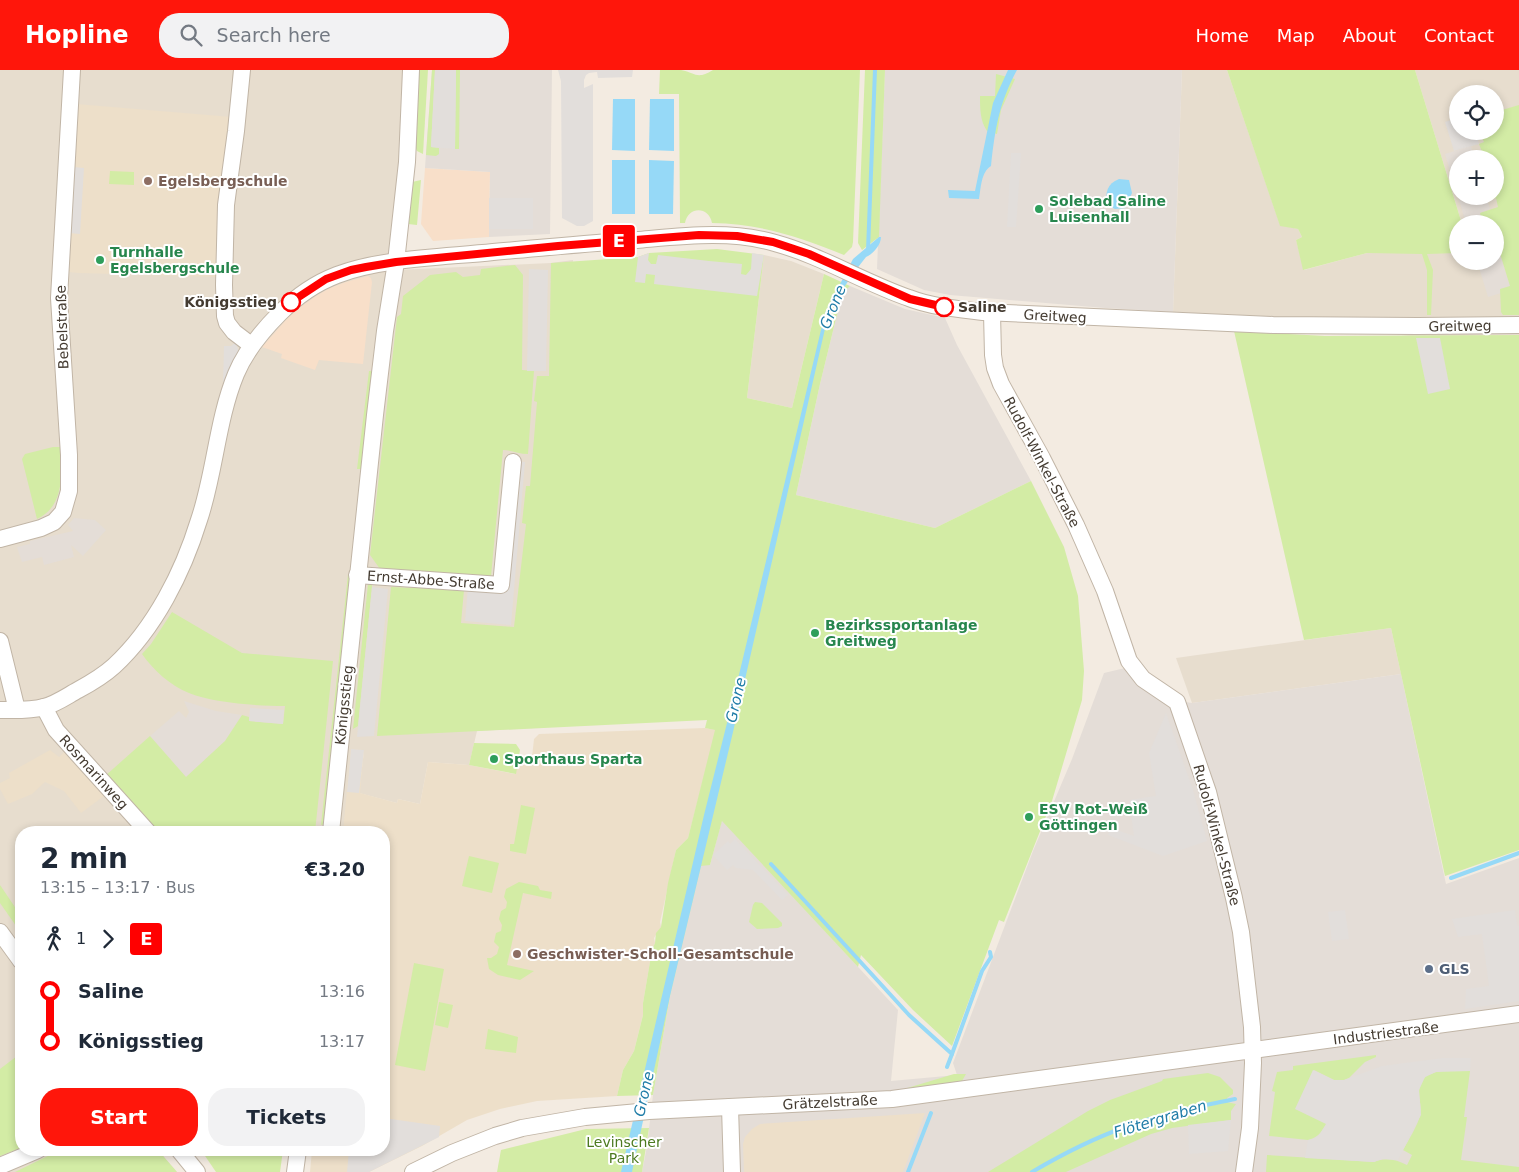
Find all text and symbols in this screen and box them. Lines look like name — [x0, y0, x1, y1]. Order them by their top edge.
search box — [159, 13, 509, 58]
text: Hopline — [25, 21, 129, 49]
icon: search — [177, 21, 205, 49]
text: Search here — [217, 24, 331, 46]
text: Home — [1196, 25, 1249, 46]
text: Map — [1277, 25, 1315, 46]
text: About — [1343, 25, 1396, 46]
text: Contact — [1424, 25, 1494, 46]
map controls — [1449, 85, 1504, 270]
button: locate — [1449, 85, 1504, 140]
button: + — [1449, 150, 1504, 205]
place label: Egelsbergschule — [158, 173, 288, 189]
marker: Egelsbergschule — [142, 175, 154, 187]
place label: Solebad Saline Luisenhall — [1049, 193, 1166, 225]
marker: Solebad Saline Luisenhall — [1033, 203, 1045, 215]
button: − — [1449, 215, 1504, 270]
line badge: E — [603, 225, 635, 257]
text: E — [613, 230, 625, 251]
place label: Turnhalle Egelsbergschule — [110, 244, 240, 276]
marker: Turnhalle Egelsbergschule — [94, 254, 106, 266]
water label: Grone — [816, 282, 850, 332]
street label: Bebelstraße — [53, 285, 71, 369]
marker: Königsstieg — [281, 292, 301, 312]
place label: Königsstieg — [184, 294, 277, 310]
marker: Saline — [934, 297, 954, 317]
place label: Saline — [958, 299, 1007, 315]
street label: Greitweg — [1023, 306, 1087, 326]
street label: Greitweg — [1428, 317, 1492, 335]
street label: Rudolf-Winkel-Straße — [1001, 394, 1083, 530]
street label: Ernst-Abbe-Straße — [367, 568, 495, 592]
place label: Bezirkssportanlage Greitweg — [825, 617, 977, 649]
marker: Bezirkssportanlage Greitweg — [809, 627, 821, 639]
street label: Königsstieg — [332, 664, 356, 746]
water label: Grone — [722, 676, 750, 724]
street label: Rosmarinweg — [56, 731, 132, 813]
place label: Sporthaus Sparta — [504, 751, 643, 767]
marker: Sporthaus Sparta — [488, 753, 500, 765]
street label: Rudolf-Winkel-Straße — [1190, 763, 1244, 907]
place label: ESV Rot–Weìß Göttingen — [1039, 801, 1148, 833]
marker: ESV Rot–Weìß Göttingen — [1023, 811, 1035, 823]
text: 2 min — [40, 842, 128, 875]
text: €3.20 — [305, 858, 365, 880]
text: 13:15 – 13:17 · Bus — [40, 878, 195, 897]
icon: walk — [40, 925, 68, 953]
icon: forward — [94, 925, 122, 953]
text: E — [140, 928, 152, 949]
text: 1 — [76, 929, 86, 948]
place label: Geschwister-Scholl-Gesamtschule — [527, 946, 794, 962]
marker: Geschwister-Scholl-Gesamtschule — [511, 948, 523, 960]
place label: GLS — [1439, 961, 1470, 977]
marker: GLS — [1423, 963, 1435, 975]
text: Saline — [78, 980, 144, 1002]
text: 13:16 — [319, 982, 365, 1001]
street label: Industriestraße — [1332, 1019, 1440, 1047]
text: Königsstieg — [78, 1030, 204, 1052]
text: 13:17 — [319, 1032, 365, 1051]
water label: Grone — [630, 1070, 658, 1118]
button: Start — [40, 1088, 198, 1146]
button: Tickets — [208, 1088, 365, 1146]
street label: Grätzelstraße — [782, 1092, 878, 1112]
water label: Flötergraben — [1111, 1096, 1209, 1142]
park label: Levinscher Park — [586, 1134, 662, 1166]

